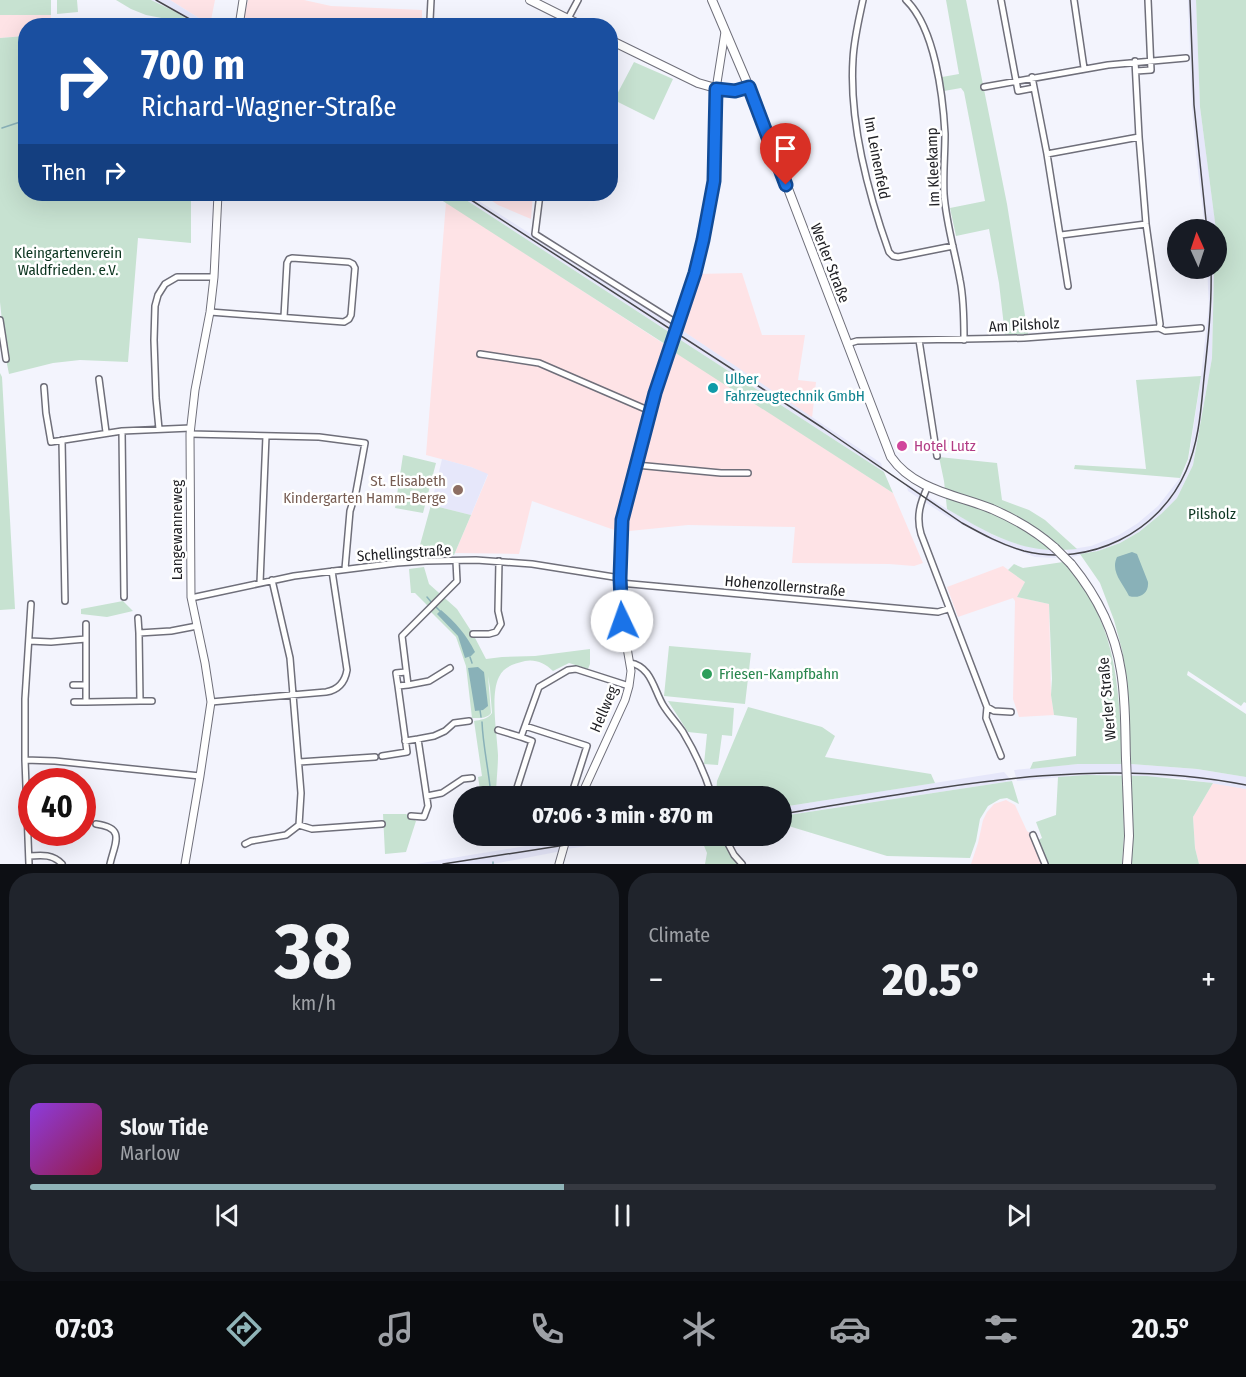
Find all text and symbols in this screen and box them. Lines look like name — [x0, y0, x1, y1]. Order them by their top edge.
text: 700 m — [141, 40, 245, 90]
icon: right — [42, 42, 120, 120]
text: Richard-Wagner-Straße — [141, 91, 397, 123]
street label: Im Leinenfeld — [860, 115, 894, 201]
pin — [760, 123, 811, 185]
street label: Im Kleekamp — [923, 127, 943, 207]
icon: arrive — [769, 132, 802, 165]
icon: right — [98, 156, 131, 189]
text: Then — [42, 159, 86, 186]
north arrow — [1167, 219, 1227, 279]
map controls — [1167, 219, 1227, 279]
street label: Werler Straße — [807, 221, 853, 305]
park label: Kleingartenverein Waldfrieden. e.V. — [14, 244, 122, 279]
street label: Am Pilsholz — [988, 314, 1060, 336]
place label: Ulber Fahrzeugtechnik GmbH — [725, 370, 865, 405]
marker: Ulber Fahrzeugtechnik GmbH — [706, 381, 720, 395]
place label: Hotel Lutz — [914, 437, 976, 455]
marker: Hotel Lutz — [895, 439, 909, 453]
place label: St. Elisabeth Kindergarten Hamm-Berge — [283, 472, 446, 507]
street label: Langewanneweg — [168, 480, 186, 580]
marker: St. Elisabeth Kindergarten Hamm-Berge — [451, 483, 465, 497]
park label: Pilsholz — [1188, 505, 1236, 523]
street label: Schellingstraße — [356, 541, 452, 565]
street label: Hohenzollernstraße — [724, 572, 846, 600]
position arrow — [590, 589, 654, 653]
street label: Werler Straße — [1094, 657, 1120, 741]
place label: Friesen-Kampfbahn — [719, 665, 839, 683]
marker: Friesen-Kampfbahn — [700, 667, 714, 681]
street label: Hellweg — [586, 683, 622, 735]
speed limit sign: 40 — [18, 768, 96, 846]
text: 07:06 · 3 min · 870 m — [532, 802, 713, 829]
text: 38 — [275, 905, 353, 999]
text: Climate — [649, 923, 710, 947]
text: 20.5° — [882, 953, 982, 1007]
text: − — [649, 960, 663, 1000]
text: + — [1201, 960, 1216, 1000]
text: km/h — [291, 991, 336, 1015]
text: Slow Tide — [120, 1114, 208, 1141]
text: Marlow — [120, 1141, 180, 1165]
icon: previous — [211, 1199, 244, 1232]
icon: pause — [606, 1199, 639, 1232]
icon: next — [1002, 1199, 1035, 1232]
icon: directions — [223, 1308, 265, 1350]
icon: music — [375, 1308, 417, 1350]
icon: phone — [526, 1308, 568, 1350]
icon: climate — [678, 1308, 720, 1350]
icon: car — [829, 1308, 871, 1350]
icon: filters — [980, 1308, 1022, 1350]
text: 07:03 — [55, 1313, 114, 1345]
text: 20.5° — [1132, 1313, 1191, 1345]

